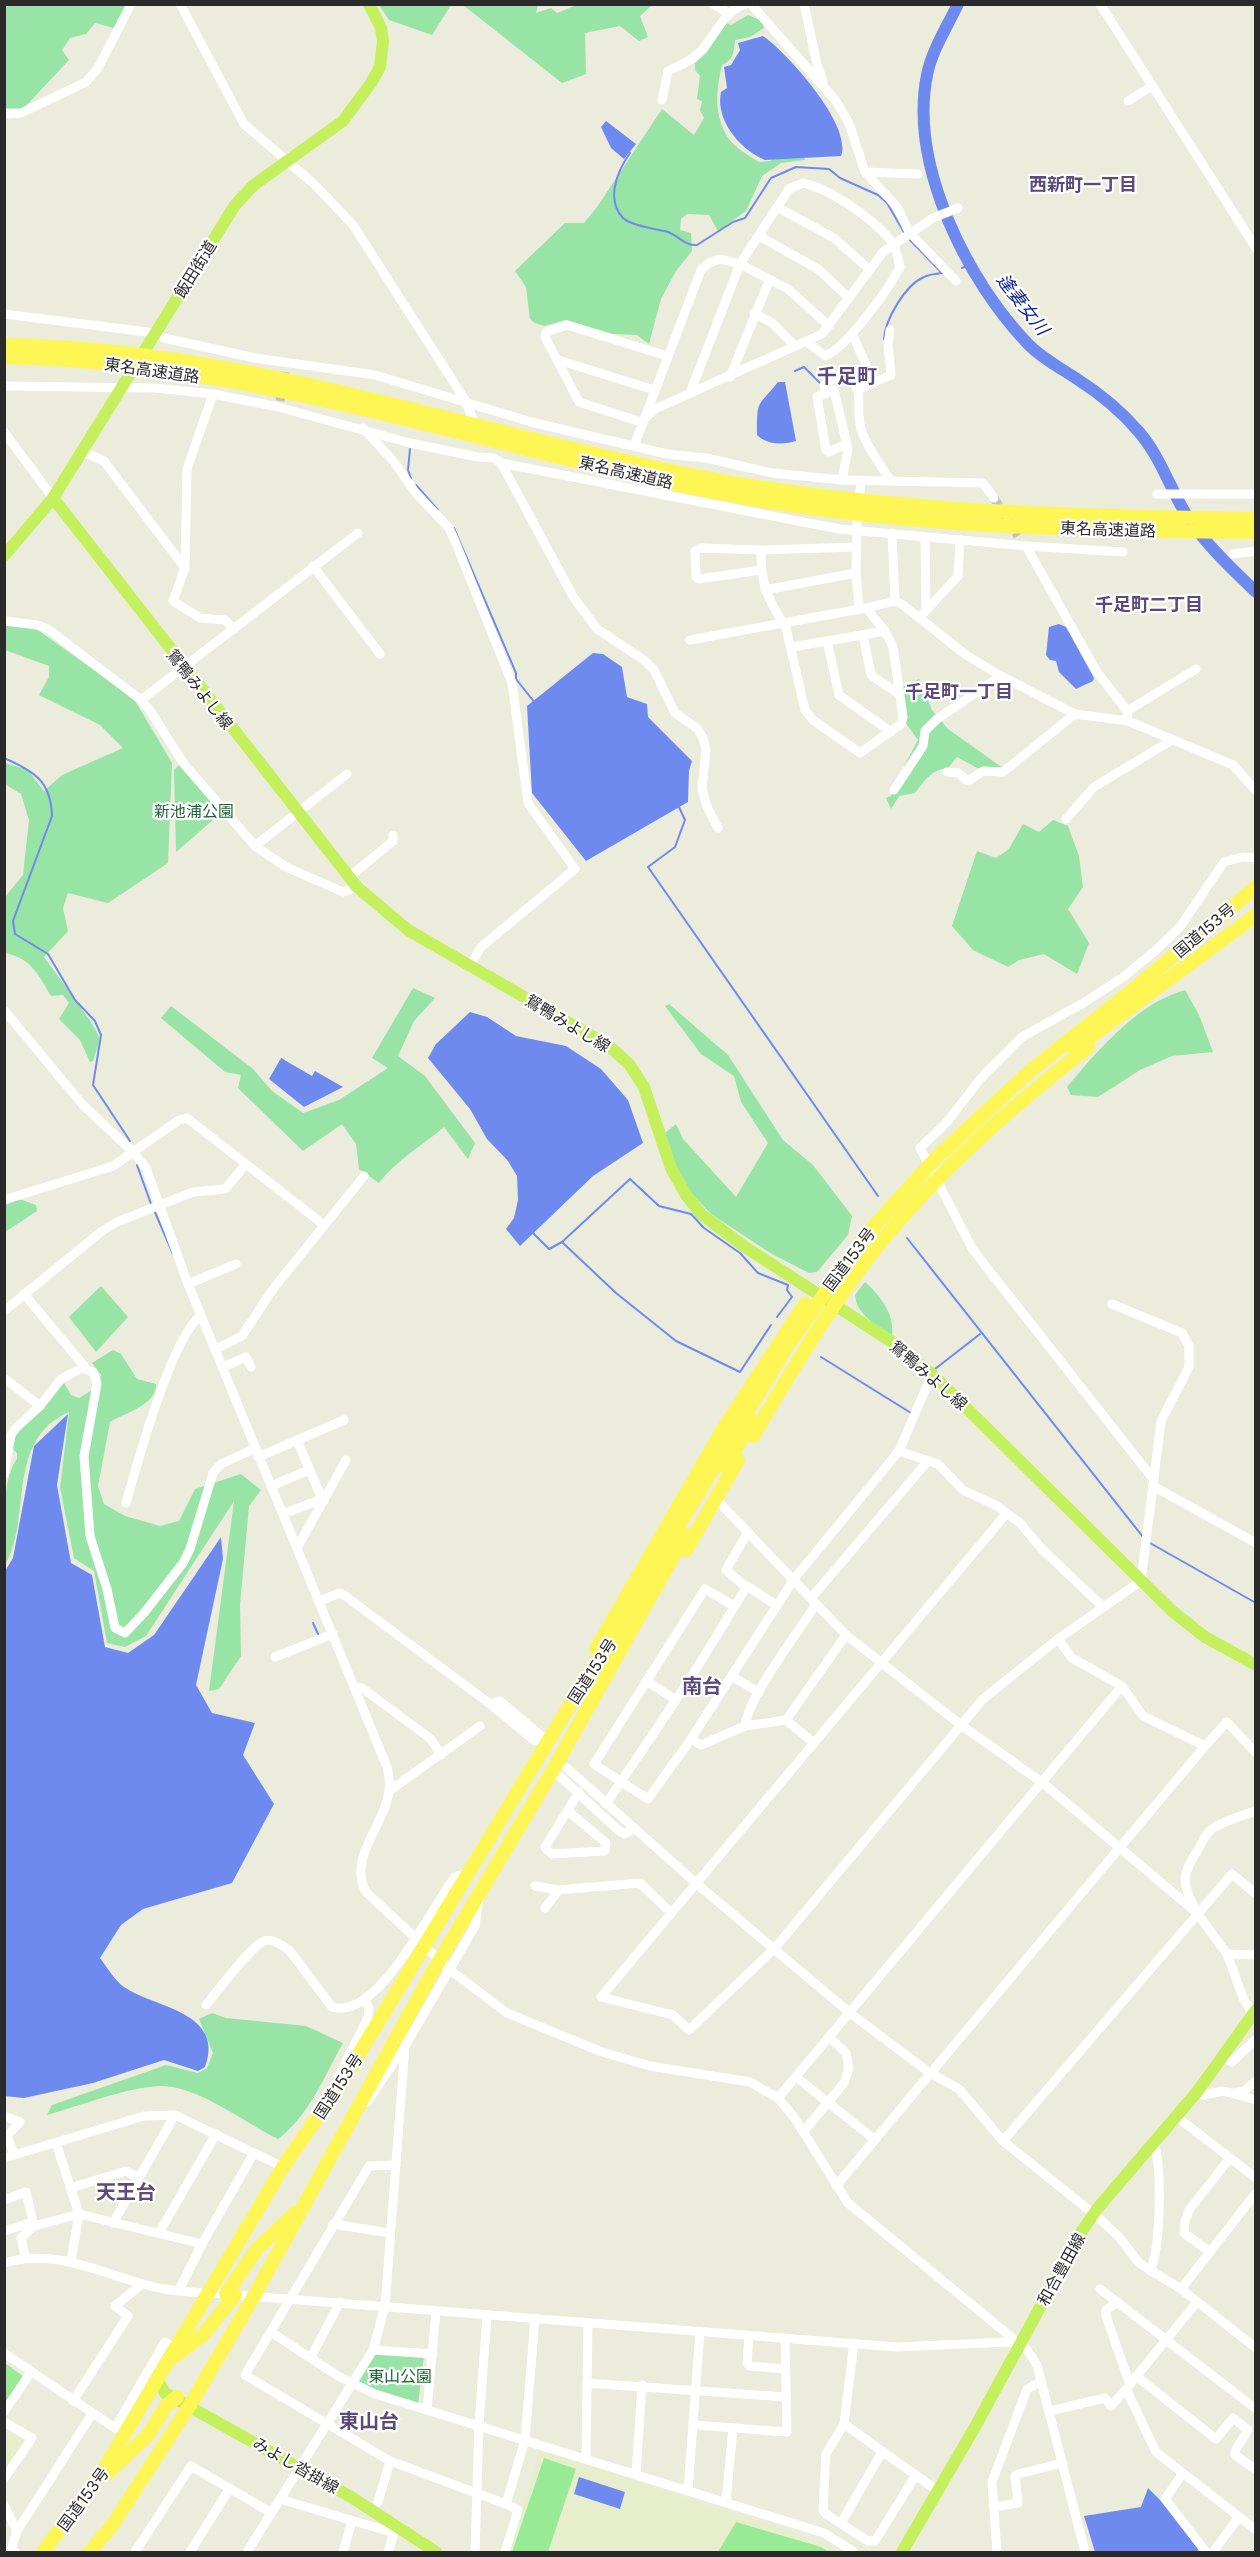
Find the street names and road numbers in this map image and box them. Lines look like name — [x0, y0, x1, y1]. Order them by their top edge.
street label: 飯田街道 — [170, 237, 220, 301]
street label: 東名高速道路 — [103, 353, 201, 387]
street label: 東名高速道路 — [577, 451, 675, 493]
street label: 東名高速道路 — [1060, 517, 1156, 541]
street label: 鴛鴨みよし線 — [163, 645, 237, 733]
street label: 国道153号 — [1169, 899, 1239, 961]
street label: 鴛鴨みよし線 — [522, 990, 614, 1056]
street label: 国道153号 — [819, 1223, 879, 1295]
street label: 鴛鴨みよし線 — [886, 1336, 972, 1414]
street label: 国道153号 — [563, 1634, 621, 1708]
street label: 国道153号 — [309, 2049, 367, 2123]
street label: 和合豊田線 — [1033, 2229, 1089, 2309]
street label: みよし沓掛線 — [249, 2432, 343, 2498]
street label: 国道153号 — [53, 2463, 113, 2535]

